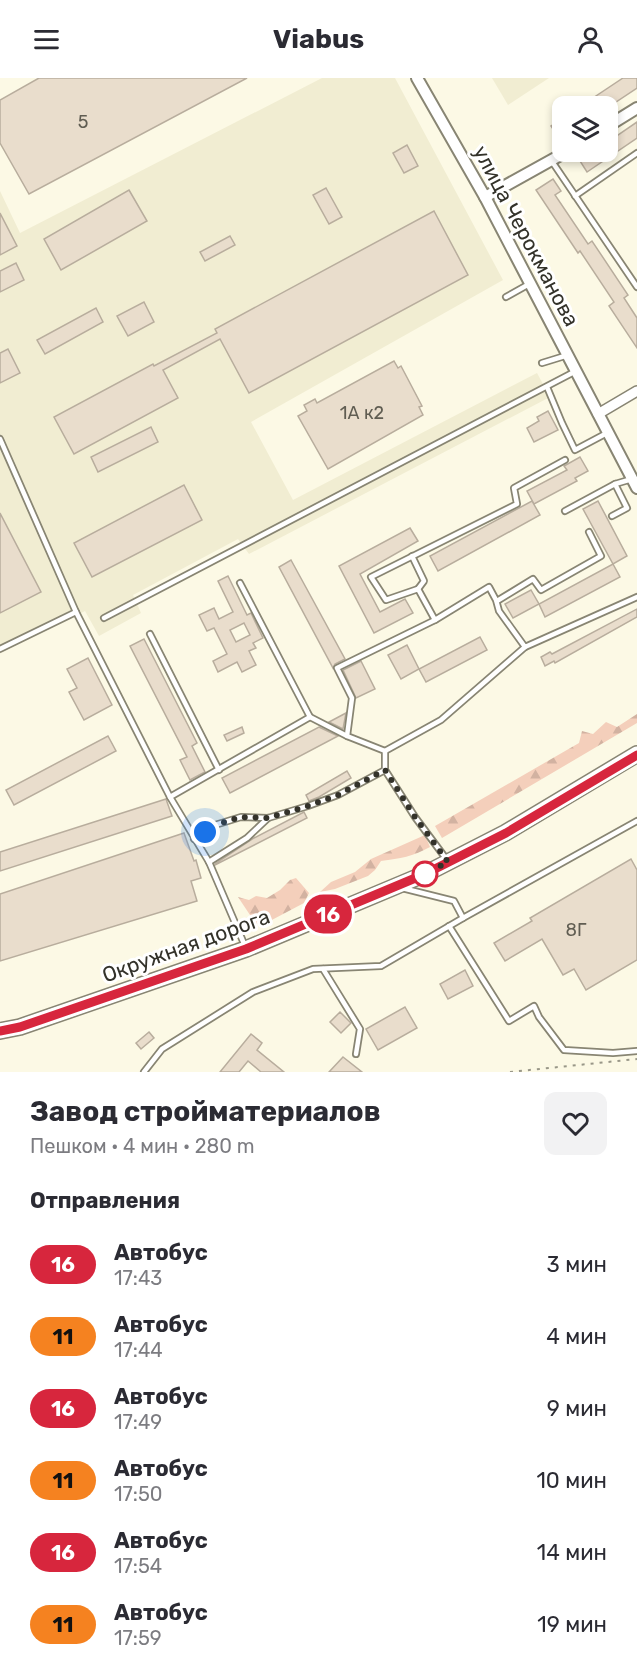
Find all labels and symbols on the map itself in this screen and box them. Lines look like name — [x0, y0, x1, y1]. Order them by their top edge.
house number: 5 — [78, 111, 88, 133]
street label: улица Черокманова — [468, 141, 585, 330]
house number: 1А к2 — [340, 402, 384, 424]
your location — [190, 817, 220, 847]
unlabelled marker — [412, 861, 438, 887]
line badge: 16 — [301, 894, 355, 934]
street label: Окружная дорога — [99, 904, 273, 987]
house number: 8Г — [566, 919, 587, 941]

